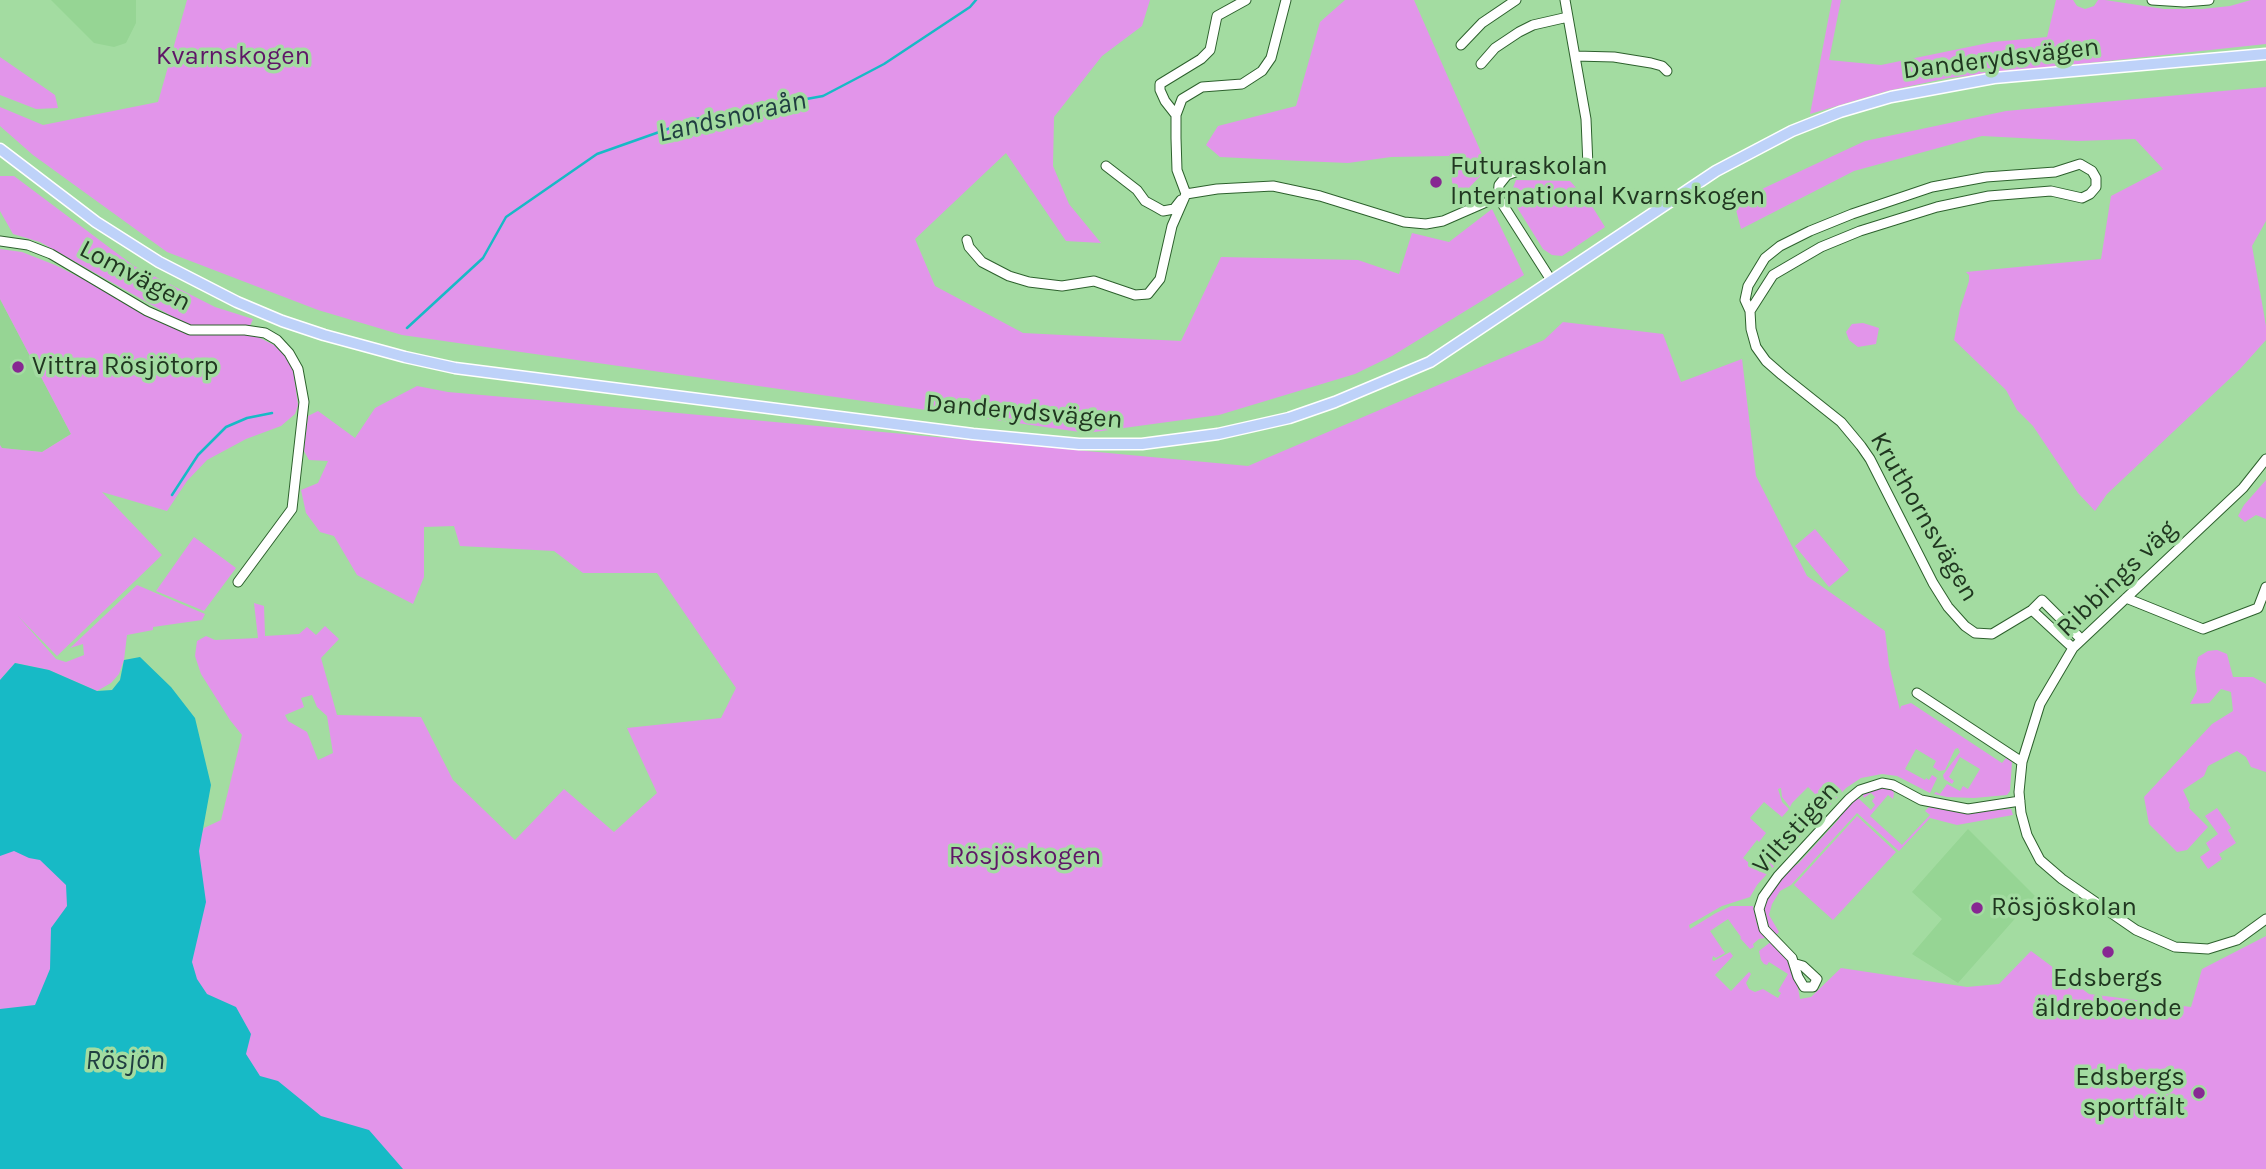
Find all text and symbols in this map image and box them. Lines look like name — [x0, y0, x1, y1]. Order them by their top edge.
street label: Danderydsvägen — [1901, 31, 2101, 87]
park label: Kvarnskogen — [156, 41, 310, 73]
water label: Landsnoraån — [655, 84, 809, 150]
place label: Futuraskolan International Kvarnskogen — [1450, 151, 1765, 212]
marker: Futuraskolan International Kvarnskogen — [1428, 174, 1444, 190]
street label: Lomvägen — [74, 234, 196, 318]
place label: Vittra Rösjötorp — [32, 351, 219, 383]
marker: Vittra Rösjötorp — [10, 359, 26, 375]
street label: Danderydsvägen — [924, 388, 1124, 436]
street label: Kruthornsvägen — [1863, 427, 1985, 607]
street label: Ribbings väg — [2051, 514, 2183, 644]
street label: Viltstigen — [1746, 775, 1846, 881]
park label: Rösjöskogen — [949, 841, 1101, 873]
place label: Rösjöskolan — [1991, 892, 2137, 924]
marker: Rösjöskolan — [1969, 900, 1985, 916]
marker: Edsbergs äldreboende — [2100, 944, 2116, 960]
place label: Edsbergs äldreboende — [2034, 963, 2182, 1024]
water label: Rösjön — [85, 1044, 165, 1078]
place label: Edsbergs sportfält — [2075, 1062, 2185, 1124]
marker: Edsbergs sportfält — [2191, 1085, 2207, 1101]

